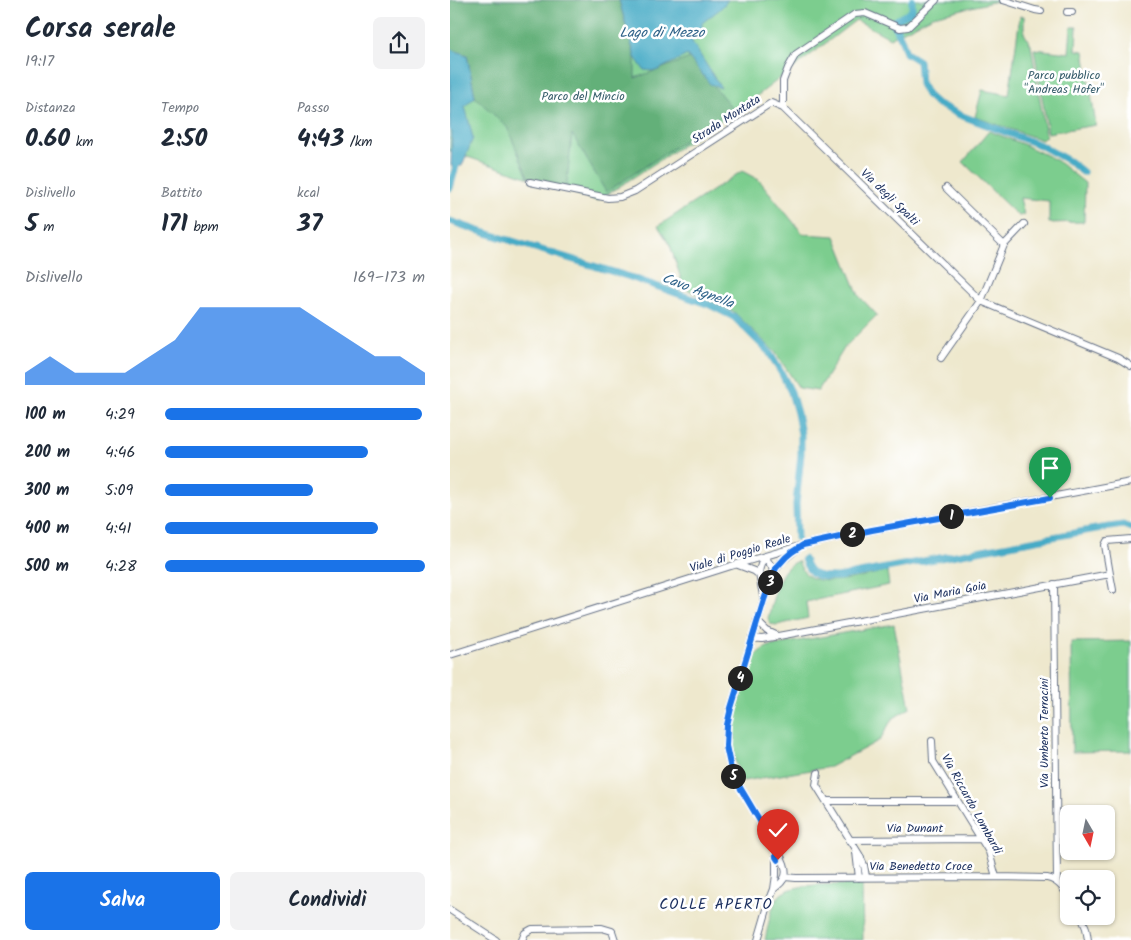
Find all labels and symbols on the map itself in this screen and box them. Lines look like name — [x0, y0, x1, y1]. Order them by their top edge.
water label: Lago di Mezzo — [620, 22, 706, 44]
park label: Parco pubblico "Andreas Hofer" — [1024, 66, 1104, 99]
park label: Parco del Mincio — [541, 87, 625, 106]
street label: Strada Montata — [688, 90, 765, 149]
street label: Via degli Spalti — [856, 164, 924, 231]
water label: Cavo Agnella — [659, 267, 738, 315]
pin — [1029, 447, 1071, 498]
pin: 1 — [938, 504, 964, 528]
pin: 2 — [840, 522, 864, 546]
street label: Viale di Poggio Reale — [687, 529, 793, 578]
pin: 3 — [758, 570, 782, 594]
street label: Via Maria Goia — [912, 576, 988, 609]
pin: 4 — [728, 666, 752, 690]
street label: Via Umberto Terracini — [1035, 677, 1054, 788]
street label: Via Riccardo Lombardi — [936, 751, 1008, 859]
pin: 5 — [720, 764, 746, 788]
north arrow — [1060, 805, 1115, 860]
pin — [757, 809, 799, 860]
street label: Via Dunant — [887, 819, 943, 838]
street label: Via Benedetto Croce — [870, 857, 973, 876]
district label: COLLE APERTO — [659, 893, 773, 917]

